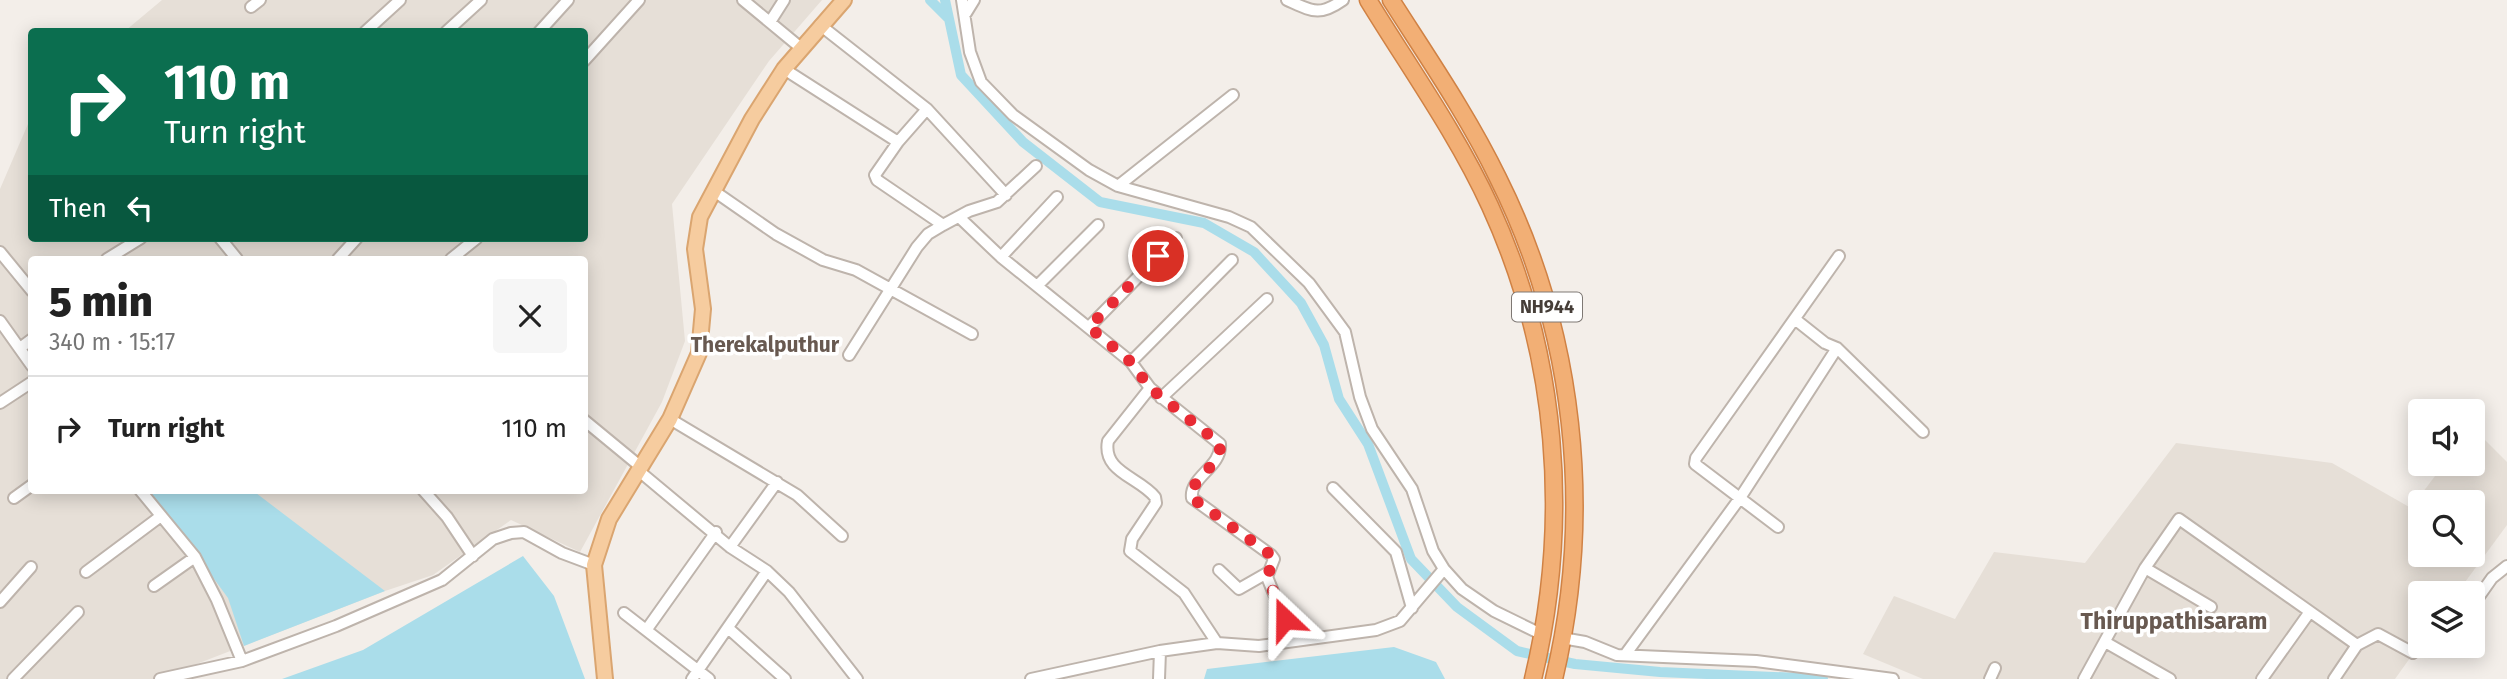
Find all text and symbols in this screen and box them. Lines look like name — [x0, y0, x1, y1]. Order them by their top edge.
text: 110 m — [164, 53, 290, 112]
icon: right — [49, 56, 140, 147]
text: Turn right — [164, 113, 306, 151]
icon: left — [121, 189, 159, 227]
text: Then — [49, 193, 107, 224]
pin — [1128, 226, 1188, 286]
icon: arrive — [1139, 237, 1177, 275]
text: 5 min — [49, 277, 153, 327]
button: close — [493, 279, 567, 353]
road number: NH944 — [1512, 292, 1582, 321]
text: 340 m · 15:17 — [49, 328, 175, 356]
district label: Therekalputhur — [691, 332, 840, 358]
map controls — [2408, 399, 2485, 658]
button: sound — [2408, 399, 2485, 476]
icon: right — [49, 410, 87, 448]
text: Turn right — [108, 413, 225, 444]
text: 110 m — [501, 413, 567, 444]
button: search — [2408, 490, 2485, 567]
button: layers — [2408, 581, 2485, 658]
position arrow — [1248, 582, 1322, 656]
district label: Thiruppathisaram — [2081, 607, 2267, 635]

